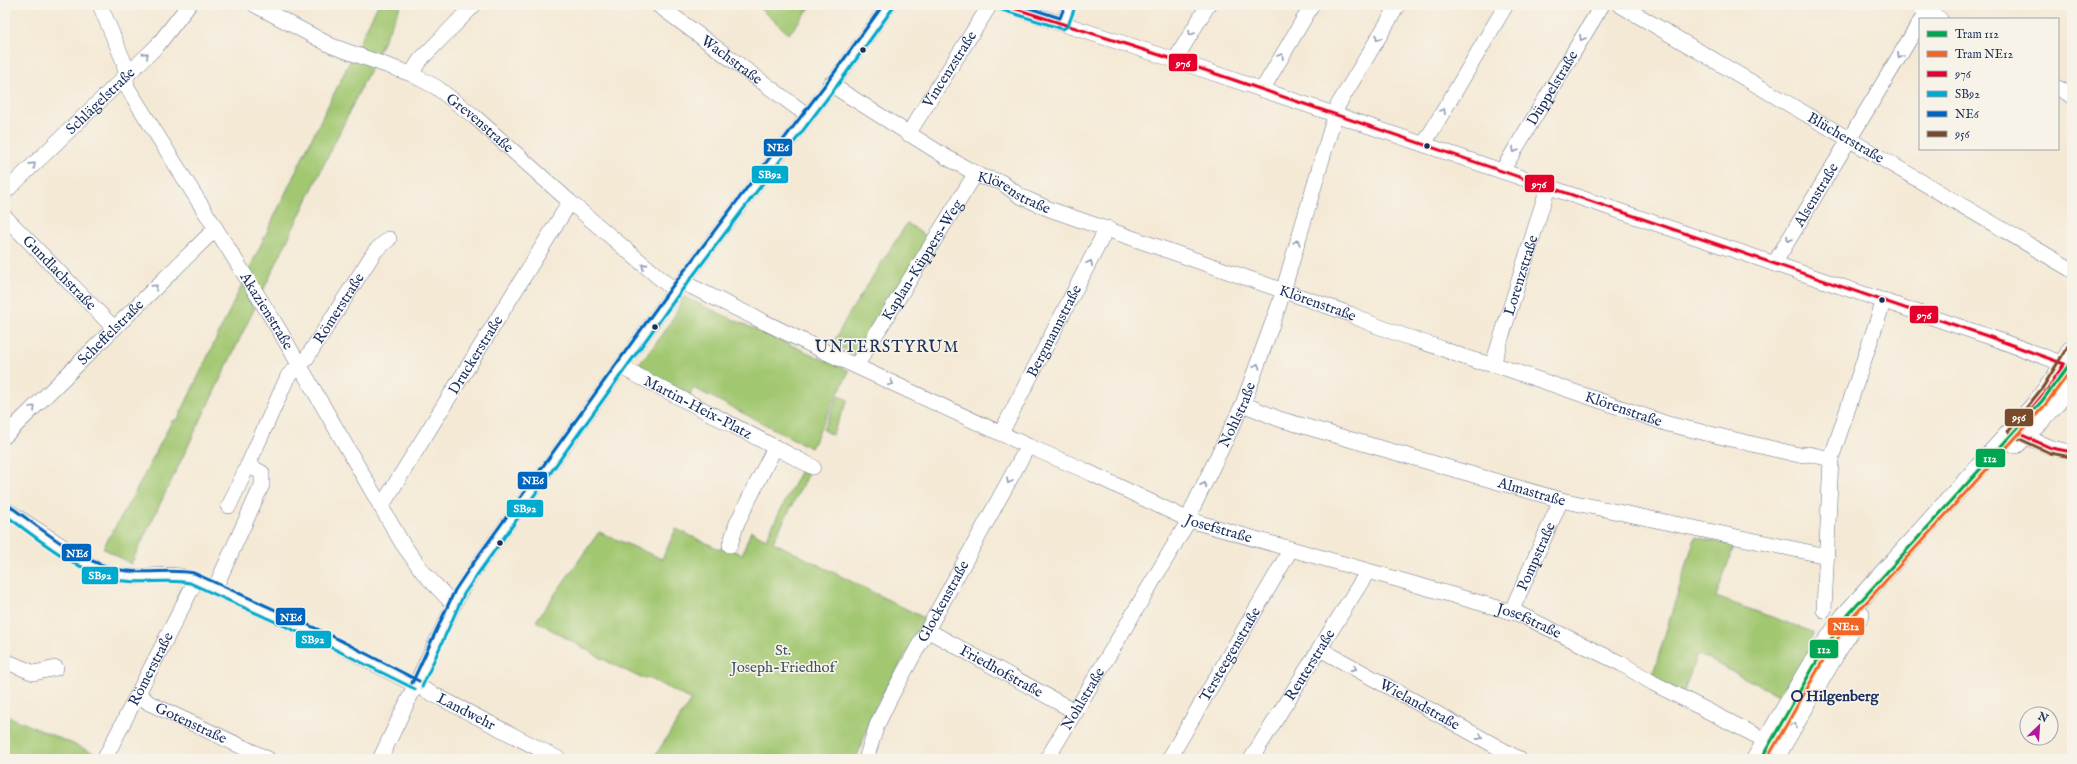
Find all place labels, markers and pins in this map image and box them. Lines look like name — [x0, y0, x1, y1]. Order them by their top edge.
unlabelled marker — [858, 45, 868, 55]
unlabelled marker — [1422, 141, 1432, 151]
unlabelled marker — [1877, 295, 1887, 305]
unlabelled marker — [650, 322, 660, 332]
unlabelled marker — [495, 538, 505, 548]
place label: Hilgenberg — [1806, 687, 1879, 706]
marker: Hilgenberg — [1791, 690, 1803, 702]

